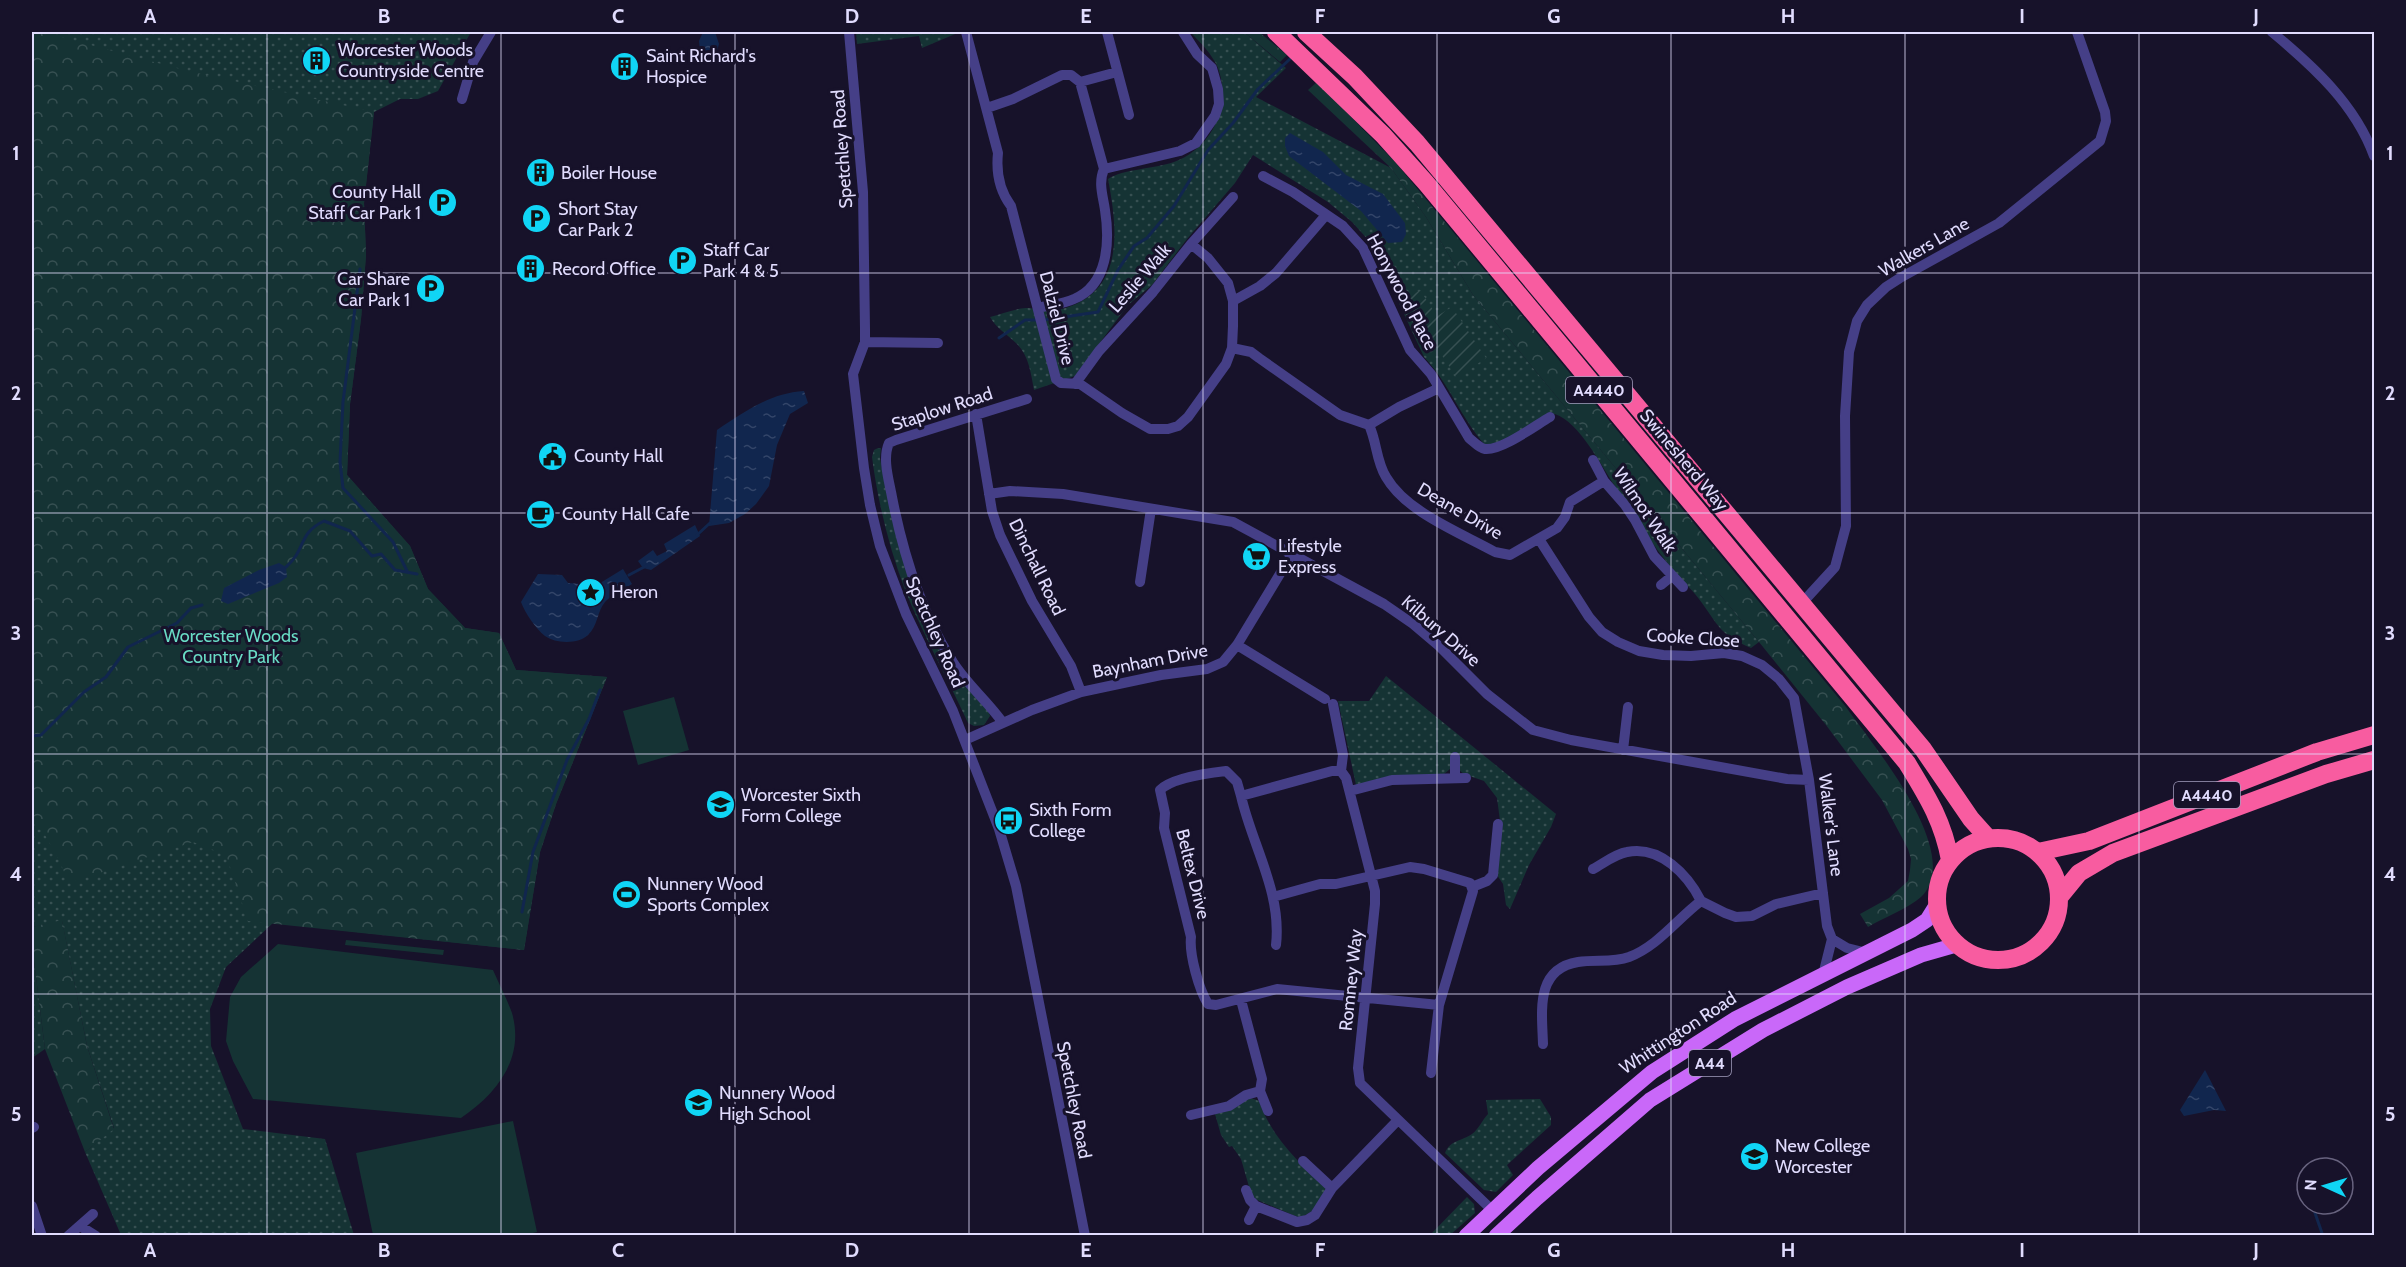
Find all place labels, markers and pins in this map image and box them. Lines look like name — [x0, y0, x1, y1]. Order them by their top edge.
place label: Worcester Woods Countryside Centre — [338, 39, 484, 82]
building icon: Worcester Woods Countryside Centre — [301, 44, 333, 76]
place label: Saint Richard's Hospice — [646, 45, 756, 88]
building icon: Saint Richard's Hospice — [609, 50, 641, 82]
building icon: Boiler House — [524, 157, 556, 189]
place label: Boiler House — [561, 162, 657, 184]
place label: County Hall Staff Car Park 1 — [308, 181, 422, 224]
parking icon: County Hall Staff Car Park 1 — [426, 186, 458, 218]
place label: Short Stay Car Park 2 — [558, 198, 638, 241]
parking icon: Short Stay Car Park 2 — [521, 203, 553, 235]
place label: Staff Car Park 4 & 5 — [703, 239, 779, 282]
parking icon: Staff Car Park 4 & 5 — [666, 244, 698, 276]
building icon: Record Office — [515, 253, 547, 285]
place label: Record Office — [552, 258, 656, 280]
place label: Car Share Car Park 1 — [337, 268, 410, 311]
parking icon: Car Share Car Park 1 — [415, 273, 447, 305]
public building icon: County Hall — [537, 440, 569, 472]
place label: County Hall — [574, 445, 664, 467]
cafe icon: County Hall Cafe — [525, 498, 557, 530]
place label: County Hall Cafe — [562, 503, 690, 525]
place label: Lifestyle Express — [1278, 535, 1342, 578]
supermarket icon: Lifestyle Express — [1241, 540, 1273, 572]
place icon: Heron — [574, 576, 606, 608]
place label: Heron — [611, 581, 658, 603]
place label: Worcester Sixth Form College — [741, 784, 861, 827]
school or university icon: Worcester Sixth Form College — [704, 789, 736, 821]
place label: Sixth Form College — [1029, 799, 1112, 842]
bus stop icon: Sixth Form College — [992, 804, 1024, 836]
place label: Nunnery Wood Sports Complex — [647, 873, 769, 916]
sports icon: Nunnery Wood Sports Complex — [610, 878, 642, 910]
place label: Nunnery Wood High School — [719, 1082, 835, 1125]
school or university icon: Nunnery Wood High School — [682, 1087, 714, 1119]
place label: New College Worcester — [1775, 1135, 1870, 1178]
school or university icon: New College Worcester — [1738, 1140, 1770, 1172]

